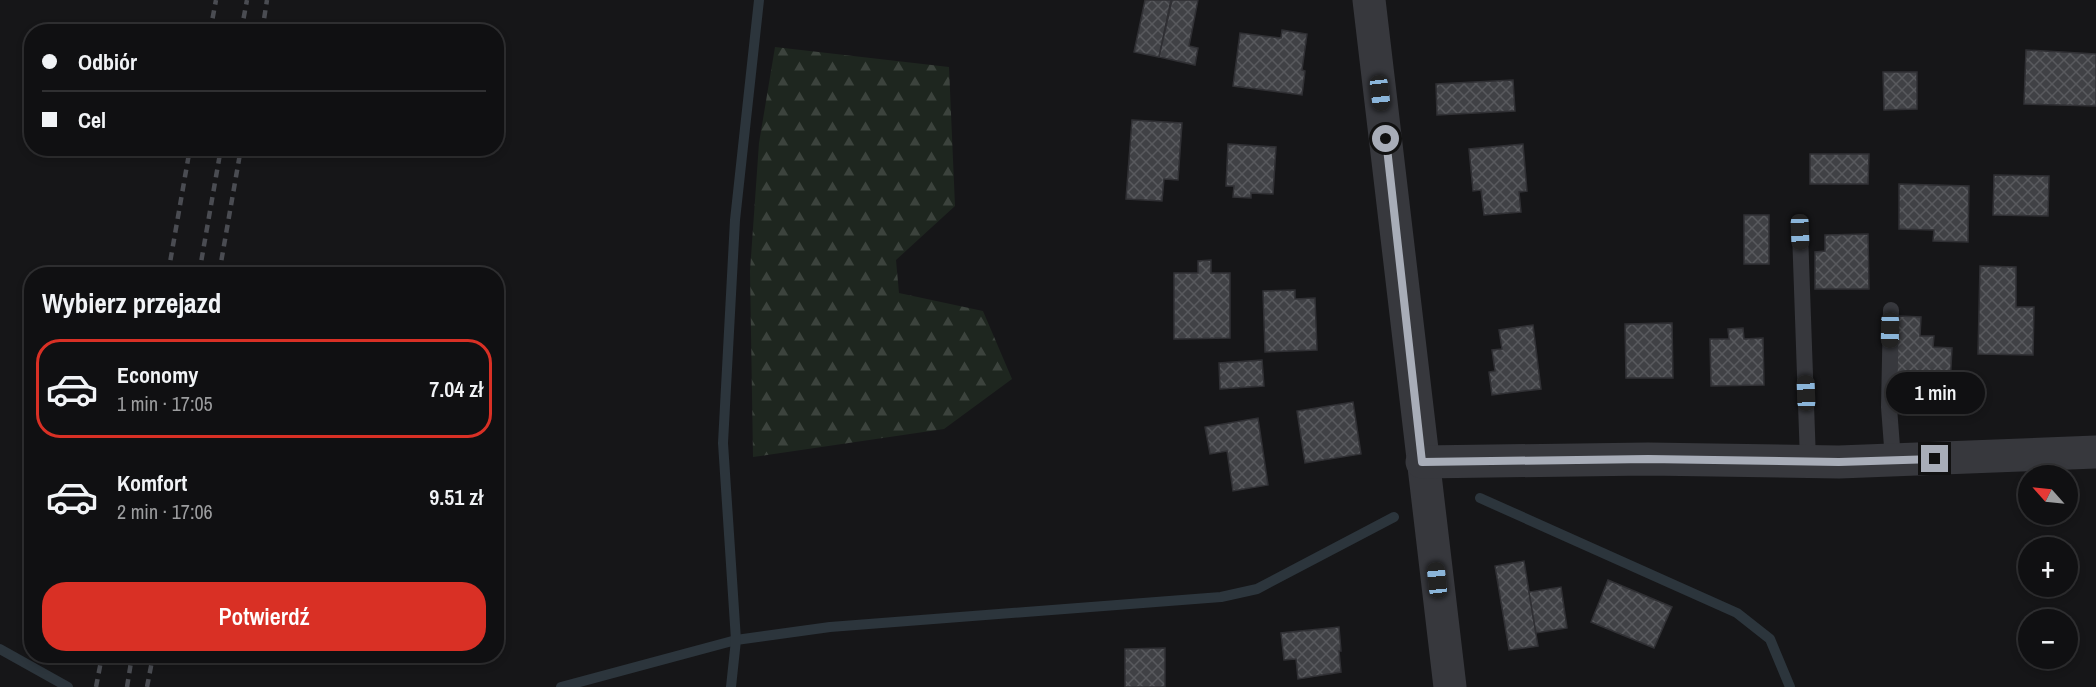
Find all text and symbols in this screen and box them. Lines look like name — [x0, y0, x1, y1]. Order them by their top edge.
text: Odbiór — [78, 47, 137, 77]
car — [1369, 74, 1391, 112]
text: Cel — [78, 105, 106, 135]
route start — [1372, 125, 1399, 152]
car — [1790, 214, 1810, 250]
text: Wybierz przejazd — [42, 285, 221, 321]
car — [1881, 312, 1899, 348]
text: Economy — [117, 360, 198, 390]
icon: car — [45, 362, 99, 416]
callout: 1 min — [1886, 372, 1984, 414]
text: 7.04 zł — [429, 374, 483, 404]
car — [1796, 375, 1816, 411]
text: 1 min — [1914, 379, 1957, 406]
text: 1 min · 17:05 — [117, 390, 213, 417]
route end — [1921, 445, 1948, 472]
north arrow — [2018, 465, 2078, 525]
map controls — [2018, 465, 2078, 669]
text: Komfort — [117, 468, 187, 498]
icon: car — [45, 470, 99, 524]
text: 9.51 zł — [429, 482, 483, 512]
text: 2 min · 17:06 — [117, 498, 213, 525]
button: + — [2018, 537, 2078, 597]
car — [1426, 561, 1448, 599]
button: Potwierdź — [42, 582, 486, 651]
button: − — [2018, 609, 2078, 669]

